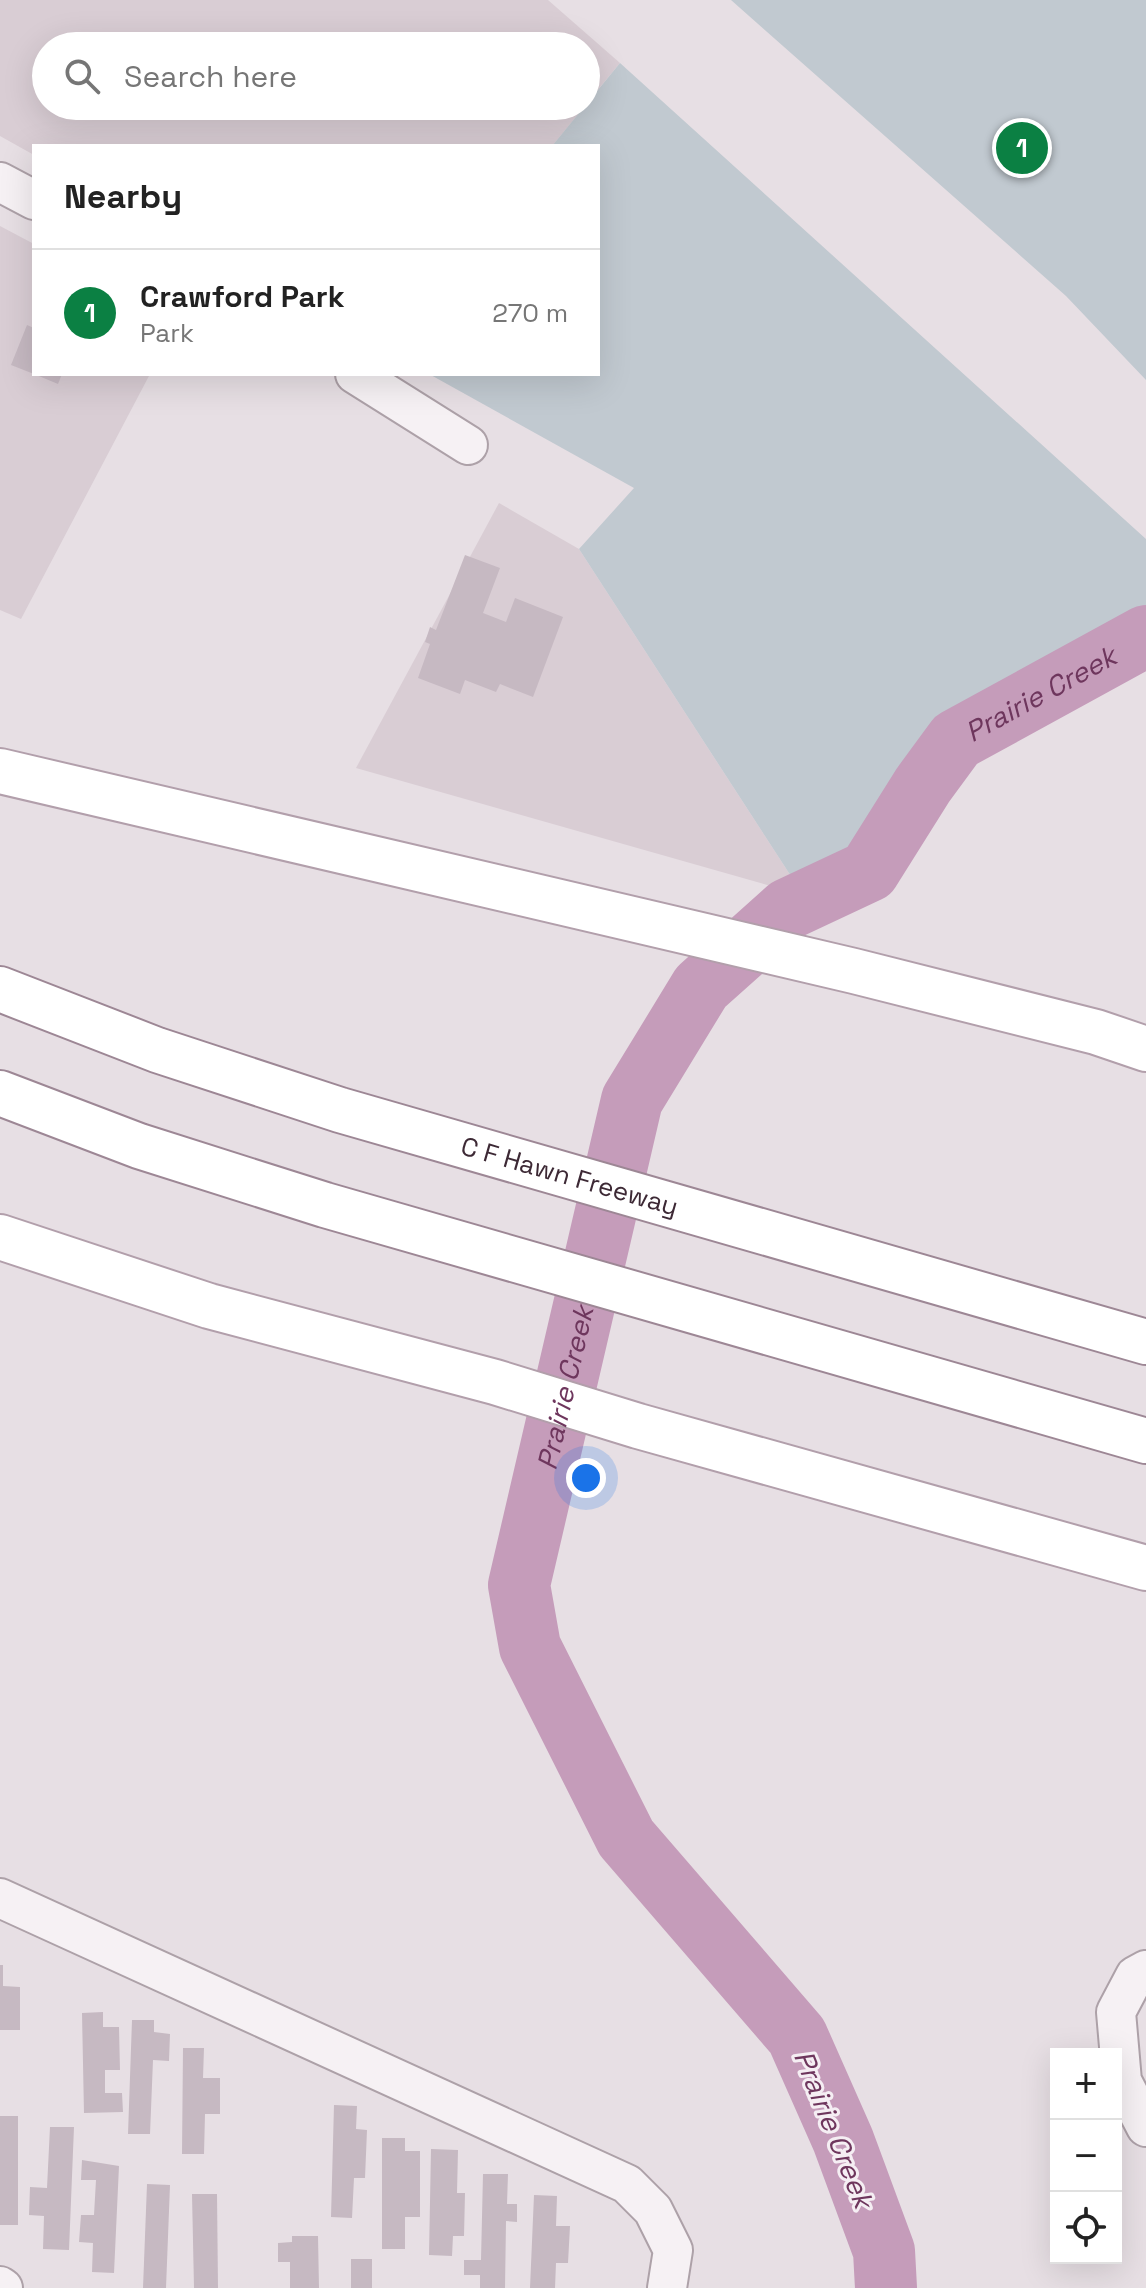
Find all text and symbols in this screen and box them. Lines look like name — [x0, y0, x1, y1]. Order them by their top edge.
search box — [32, 32, 600, 120]
icon: search — [60, 54, 104, 98]
text: Search here — [124, 57, 297, 96]
pin: 1 — [996, 118, 1048, 178]
text: Nearby — [64, 175, 182, 218]
text: Crawford Park — [140, 277, 345, 316]
text: 1 — [84, 296, 96, 330]
text: 270 m — [492, 296, 568, 330]
text: Park — [140, 316, 194, 350]
water label: Prairie Creek — [959, 636, 1125, 750]
street label: C F Hawn Freeway — [457, 1129, 682, 1223]
water label: Prairie Creek — [528, 1299, 602, 1473]
your location — [566, 1458, 606, 1498]
water label: Prairie Creek — [786, 2045, 883, 2216]
map controls — [1050, 2048, 1122, 2264]
button: + — [1050, 2048, 1122, 2120]
button: − — [1050, 2120, 1122, 2192]
button: locate — [1050, 2192, 1122, 2264]

